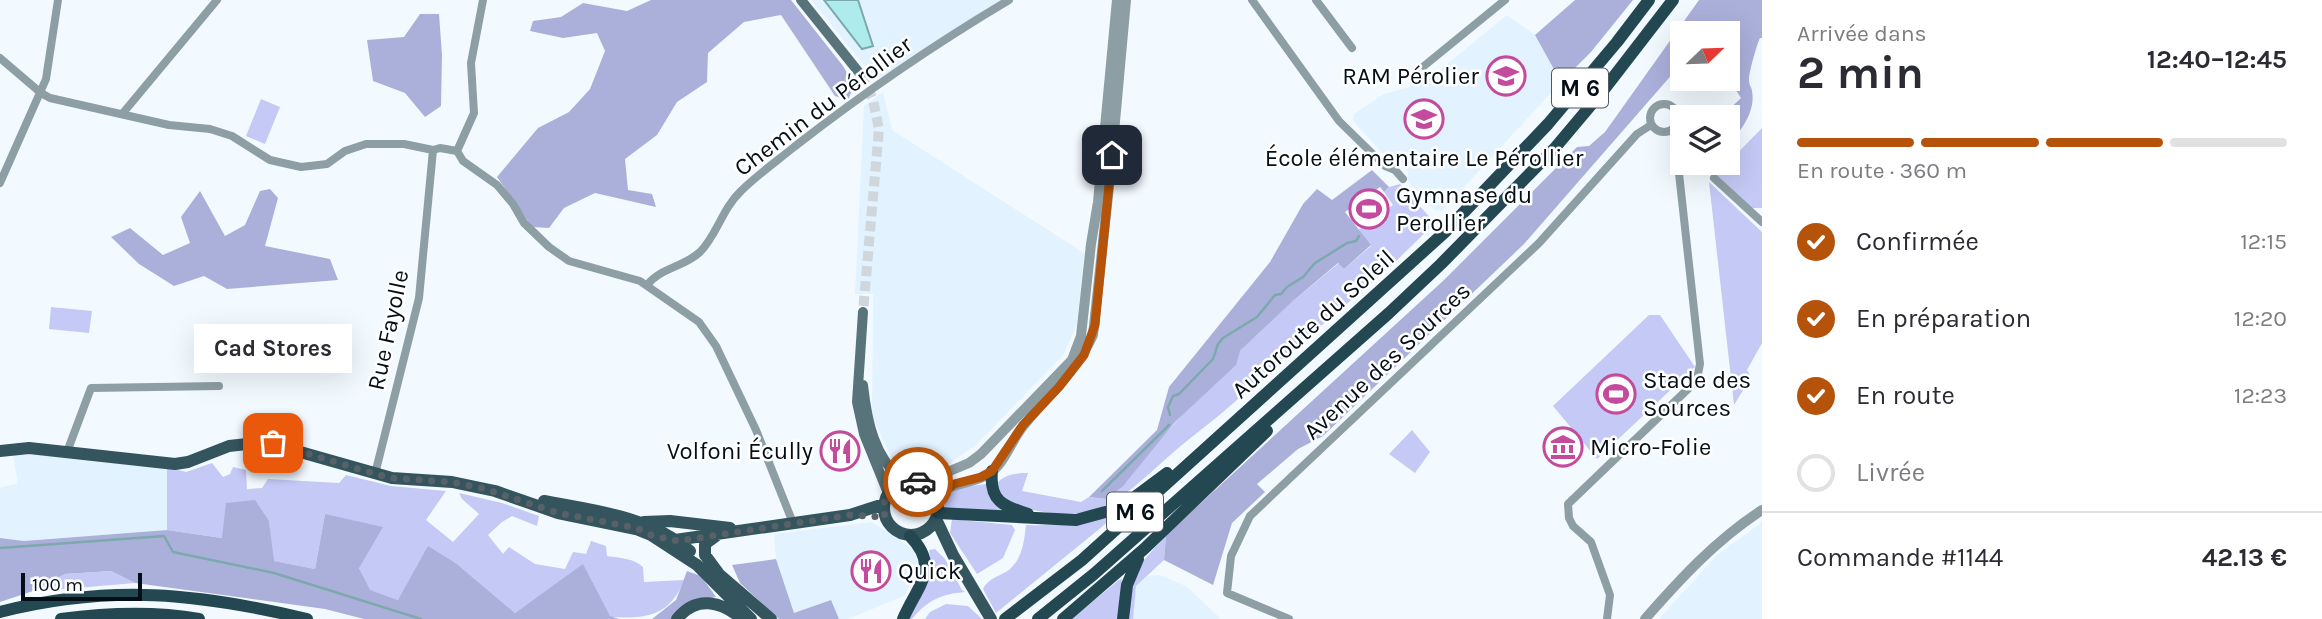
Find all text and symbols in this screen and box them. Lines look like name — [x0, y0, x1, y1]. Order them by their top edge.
text: Arrivée dans — [1797, 20, 1927, 47]
north arrow — [1670, 21, 1740, 91]
map controls — [1670, 21, 1740, 175]
street label: Chemin du Pérollier — [729, 30, 917, 182]
text: 12:40–12:45 — [2147, 44, 2287, 75]
text: 2 min — [1797, 46, 1924, 100]
school or university icon: RAM Pérolier — [1485, 55, 1527, 97]
place label: RAM Pérolier — [1342, 62, 1479, 90]
road number: M 6 — [1552, 68, 1608, 108]
school or university icon: École élémentaire Le Pérollier — [1403, 98, 1445, 140]
button: layers — [1670, 105, 1740, 175]
pin — [1082, 125, 1142, 185]
icon: home — [1093, 136, 1131, 174]
place label: École élémentaire Le Pérollier — [1265, 143, 1584, 172]
text: En route · 360 m — [1797, 157, 1967, 184]
place label: Gymnase du Perollier — [1396, 181, 1532, 237]
sports icon: Gymnase du Perollier — [1348, 188, 1390, 230]
icon: check — [1797, 223, 1835, 261]
text: Confirmée — [1856, 226, 1979, 257]
text: 12:15 — [2240, 228, 2287, 255]
street label: Autoroute du Soleil — [1226, 244, 1400, 404]
street label: Rue Fayolle — [362, 267, 414, 393]
street label: Avenue des Sources — [1298, 277, 1476, 445]
icon: check — [1797, 300, 1835, 338]
text: En préparation — [1856, 303, 2031, 334]
text: 12:20 — [2234, 305, 2287, 332]
callout: Cad Stores — [194, 324, 352, 373]
text: Cad Stores — [214, 335, 332, 362]
place label: Stade des Sources — [1643, 366, 1751, 422]
sports icon: Stade des Sources — [1595, 373, 1637, 415]
icon: check — [1797, 377, 1835, 415]
text: En route — [1856, 380, 1955, 411]
text: 12:23 — [2234, 382, 2287, 409]
pin — [243, 413, 303, 473]
icon: bag — [254, 424, 292, 462]
museum icon: Micro-Folie — [1542, 426, 1584, 468]
restaurant icon: Volfoni Écully — [819, 430, 861, 472]
place label: Micro-Folie — [1590, 433, 1711, 461]
place label: Volfoni Écully — [667, 436, 813, 465]
courier — [883, 447, 953, 517]
text: Livrée — [1856, 457, 1925, 488]
icon: car — [899, 463, 937, 501]
road number: M 6 — [1107, 492, 1163, 532]
text: Commande #1144 — [1797, 542, 2003, 573]
text: 42.13 € — [2202, 542, 2287, 573]
restaurant icon: Quick — [850, 550, 892, 592]
place label: Quick — [898, 557, 961, 585]
scale bar — [21, 570, 142, 602]
text: 100 m — [32, 574, 83, 596]

